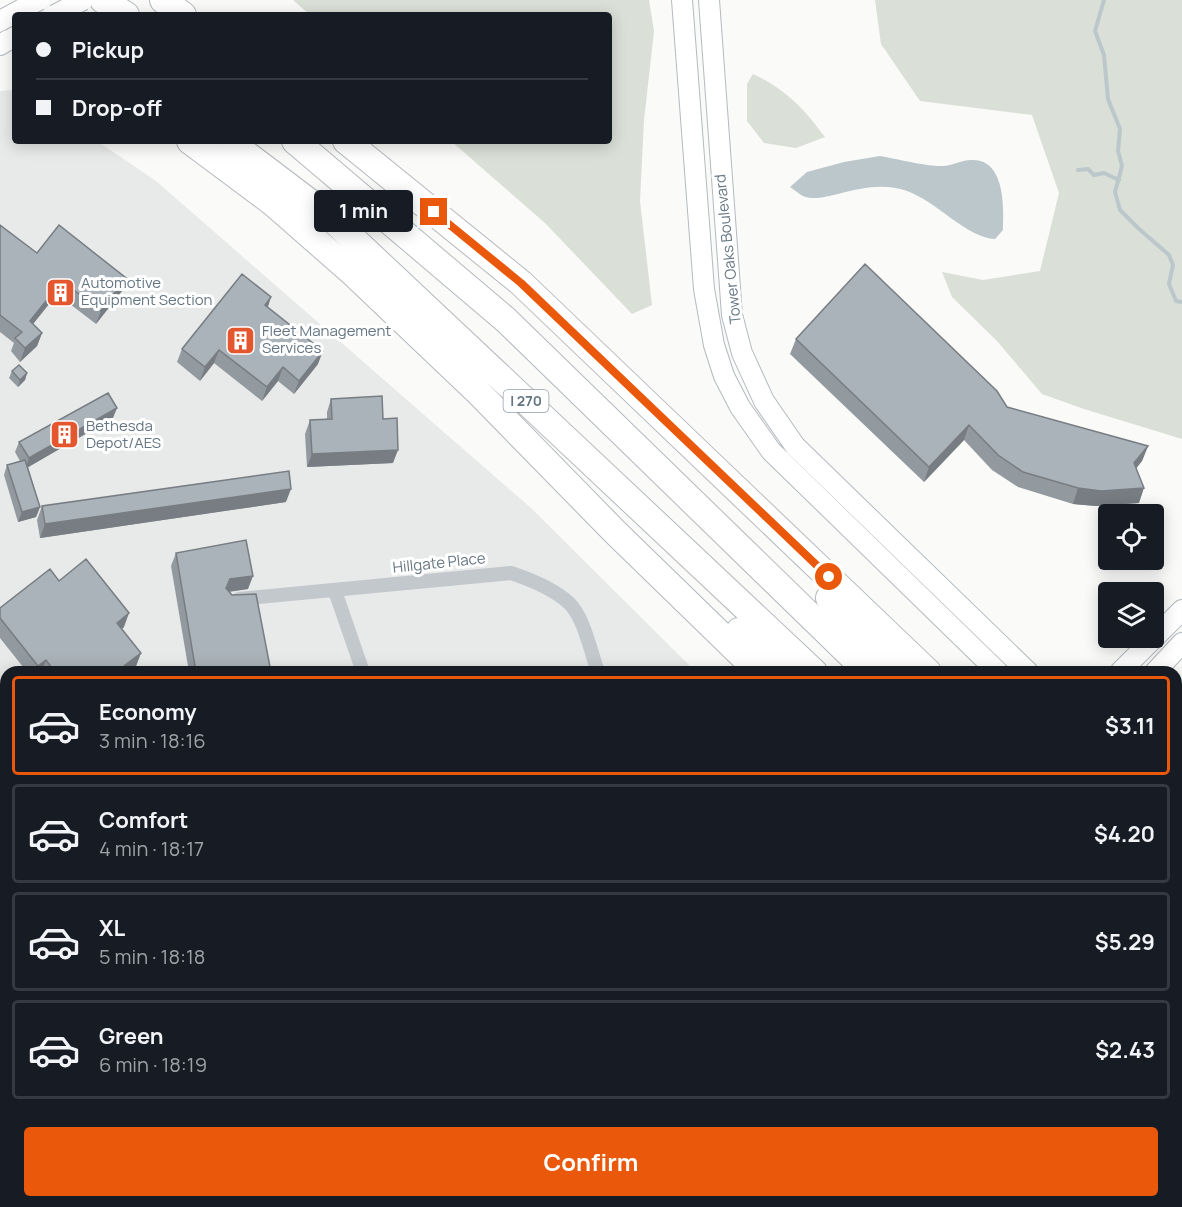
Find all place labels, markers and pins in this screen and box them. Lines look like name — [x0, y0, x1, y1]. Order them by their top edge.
place label: Automotive Equipment Section — [81, 272, 213, 310]
building icon: Automotive Equipment Section — [44, 276, 76, 308]
place label: Fleet Management Services — [262, 320, 391, 358]
building icon: Fleet Management Services — [225, 324, 257, 356]
place label: Bethesda Depot/AES — [86, 415, 161, 453]
building icon: Bethesda Depot/AES — [49, 419, 81, 451]

